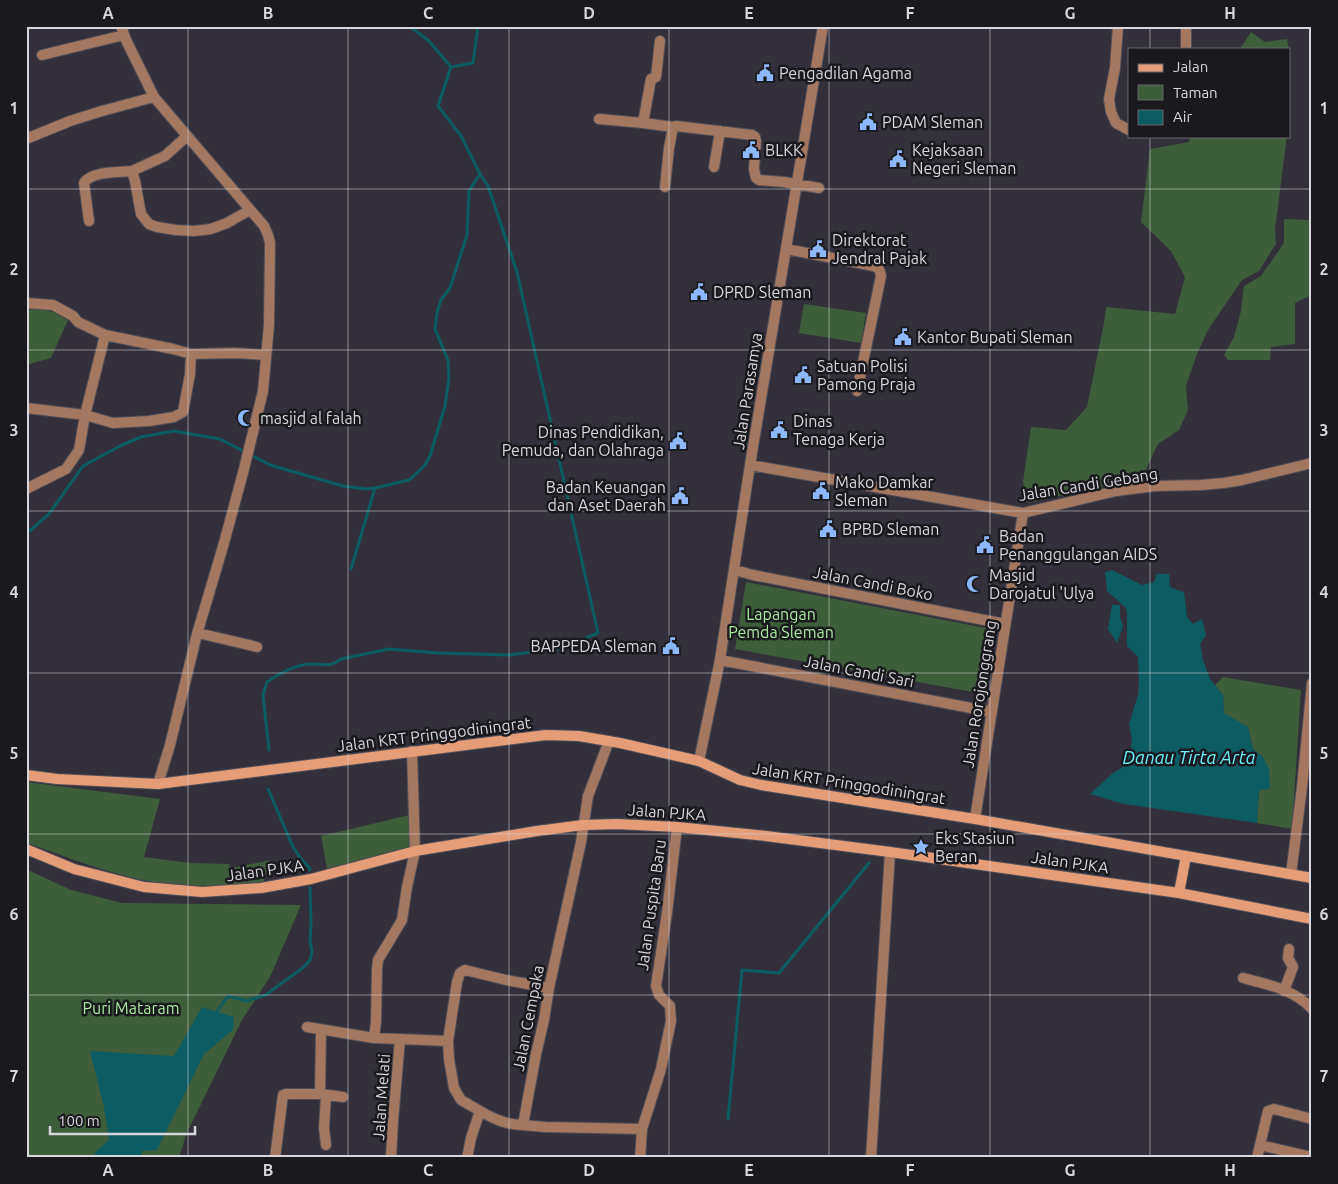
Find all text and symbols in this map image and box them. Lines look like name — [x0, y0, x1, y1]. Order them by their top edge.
text: A — [102, 4, 114, 22]
text: B — [263, 4, 273, 22]
text: C — [423, 4, 433, 22]
text: D — [583, 4, 595, 22]
text: E — [744, 4, 754, 22]
text: F — [906, 4, 915, 22]
text: G — [1064, 4, 1076, 22]
text: H — [1224, 4, 1236, 22]
legend — [1128, 48, 1290, 138]
text: Jalan — [1173, 58, 1208, 75]
public building icon: Pengadilan Agama — [755, 63, 775, 83]
place label: Pengadilan Agama — [779, 64, 912, 82]
text: Taman — [1173, 84, 1218, 101]
text: 1 — [9, 99, 19, 117]
text: 1 — [1319, 99, 1329, 117]
text: Air — [1173, 108, 1192, 125]
public building icon: PDAM Sleman — [858, 112, 878, 132]
place label: PDAM Sleman — [882, 113, 983, 131]
public building icon: BLKK — [741, 140, 761, 160]
place label: BLKK — [765, 141, 803, 159]
place label: Kejaksaan Negeri Sleman — [912, 141, 1016, 177]
public building icon: Kejaksaan Negeri Sleman — [888, 149, 908, 169]
place label: Direktorat Jendral Pajak — [832, 231, 927, 267]
public building icon: Direktorat Jendral Pajak — [808, 239, 828, 259]
text: 2 — [9, 260, 19, 278]
text: 2 — [1319, 260, 1329, 278]
public building icon: DPRD Sleman — [689, 282, 709, 302]
place label: DPRD Sleman — [713, 283, 811, 301]
public building icon: Kantor Bupati Sleman — [893, 327, 913, 347]
place label: Kantor Bupati Sleman — [917, 328, 1073, 346]
street label: Jalan Parasamya — [729, 331, 765, 451]
place label: Satuan Polisi Pamong Praja — [817, 357, 916, 393]
public building icon: Satuan Polisi Pamong Praja — [793, 365, 813, 385]
mosque icon: masjid al falah — [236, 408, 256, 428]
place label: masjid al falah — [260, 409, 362, 427]
place label: Dinas Tenaga Kerja — [793, 412, 885, 448]
public building icon: Dinas Tenaga Kerja — [769, 420, 789, 440]
text: 3 — [9, 421, 19, 439]
text: 3 — [1319, 421, 1329, 439]
place label: Dinas Pendidikan, Pemuda, dan Olahraga — [502, 423, 664, 459]
public building icon: Dinas Pendidikan, Pemuda, dan Olahraga — [668, 431, 688, 451]
street label: Jalan Candi Gebang — [1017, 464, 1159, 504]
place label: Mako Damkar Sleman — [835, 473, 934, 509]
place label: Badan Keuangan dan Aset Daerah — [546, 478, 666, 514]
public building icon: Mako Damkar Sleman — [811, 481, 831, 501]
public building icon: Badan Keuangan dan Aset Daerah — [670, 486, 690, 506]
public building icon: BPBD Sleman — [818, 519, 838, 539]
place label: BPBD Sleman — [842, 520, 939, 538]
place label: Badan Penanggulangan AIDS — [999, 527, 1157, 563]
public building icon: Badan Penanggulangan AIDS — [975, 535, 995, 555]
street label: Jalan Candi Boko — [811, 563, 935, 603]
place label: Masjid Darojatul 'Ulya — [989, 566, 1094, 602]
mosque icon: Masjid Darojatul 'Ulya — [965, 574, 985, 594]
text: 4 — [9, 583, 19, 601]
text: 4 — [1319, 583, 1329, 601]
park label: Lapangan Pemda Sleman — [728, 605, 834, 641]
street label: Jalan Rorojonggrang — [958, 619, 1000, 769]
public building icon: BAPPEDA Sleman — [661, 636, 681, 656]
place label: BAPPEDA Sleman — [531, 637, 657, 655]
street label: Jalan Candi Sari — [802, 651, 916, 691]
street label: Jalan KRT Pringgodiningrat — [336, 713, 533, 755]
text: 5 — [9, 744, 19, 762]
text: 5 — [1319, 744, 1329, 762]
water label: Danau Tirta Arta — [1122, 747, 1256, 767]
street label: Jalan KRT Pringgodiningrat — [751, 759, 948, 807]
street label: Jalan PJKA — [627, 800, 707, 824]
place label: Eks Stasiun Beran — [935, 829, 1015, 865]
place icon: Eks Stasiun Beran — [911, 837, 931, 857]
street label: Jalan Puspita Baru — [633, 838, 669, 972]
street label: Jalan PJKA — [1030, 848, 1111, 876]
street label: Jalan PJKA — [225, 856, 306, 884]
text: 6 — [9, 905, 19, 923]
text: 6 — [1319, 905, 1329, 923]
street label: Jalan Cempaka — [509, 963, 547, 1073]
park label: Puri Mataram — [82, 999, 180, 1017]
street label: Jalan Melati — [369, 1053, 393, 1141]
text: 7 — [9, 1067, 19, 1085]
text: 7 — [1319, 1067, 1329, 1085]
scale bar — [50, 1104, 195, 1136]
text: 100 m — [58, 1112, 100, 1129]
text: A — [102, 1161, 114, 1179]
text: B — [263, 1161, 273, 1179]
text: C — [423, 1161, 433, 1179]
text: D — [583, 1161, 595, 1179]
text: E — [744, 1161, 754, 1179]
text: F — [906, 1161, 915, 1179]
text: G — [1064, 1161, 1076, 1179]
text: H — [1224, 1161, 1236, 1179]

